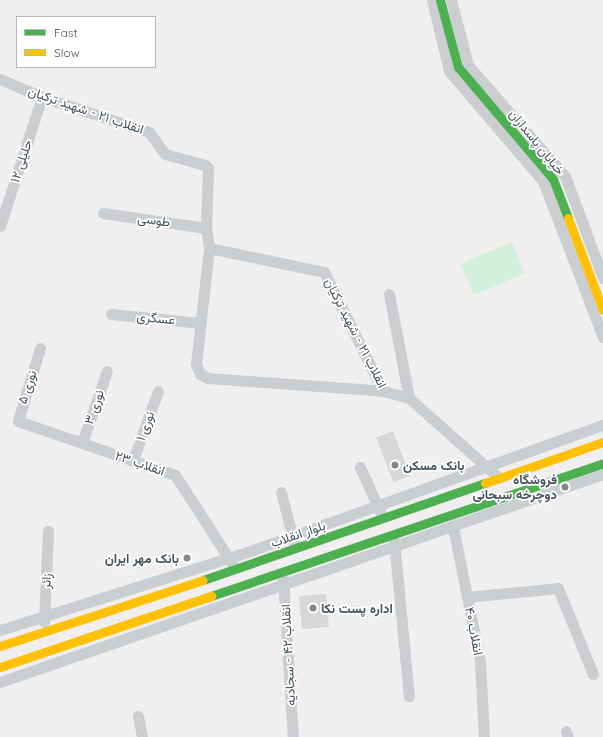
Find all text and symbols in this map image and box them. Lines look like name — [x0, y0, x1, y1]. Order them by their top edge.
legend — [16, 16, 156, 68]
text: Fast — [54, 25, 78, 40]
text: Slow — [54, 45, 80, 60]
street label: انقلاب ۲۱ - شهید ترکیان — [26, 83, 146, 137]
street label: خیابان پاسداران — [506, 106, 568, 178]
street label: حلیلی ۱۲ — [7, 138, 35, 184]
street label: طوسی — [137, 210, 171, 230]
street label: انقلاب ۲۱ - شهید ترکیان — [322, 276, 390, 390]
street label: عسگری — [136, 308, 176, 328]
street label: نوری ۵ — [14, 368, 40, 406]
street label: نوری ۳ — [81, 388, 107, 426]
street label: نوری ۱ — [132, 409, 158, 443]
street label: انقلاب ۲۳ — [113, 447, 167, 479]
place label: بانک مسکن — [403, 457, 465, 473]
marker: بانک مسکن — [390, 460, 400, 470]
place label: فروشگاه دوچرخه سبحانی — [472, 472, 557, 503]
marker: فروشگاه دوچرخه سبحانی — [560, 482, 570, 492]
street label: بلوار انقلاب — [268, 517, 328, 551]
place label: بانک مهر ایران — [105, 550, 179, 566]
marker: بانک مهر ایران — [182, 553, 192, 563]
street label: زائر — [38, 573, 54, 589]
place label: اداره پست نکا — [321, 600, 393, 616]
marker: اداره پست نکا — [308, 603, 318, 613]
street label: انقلاب ۴۲ - سجادیه — [278, 604, 298, 706]
street label: انقلاب ۴۰ — [462, 606, 486, 656]

